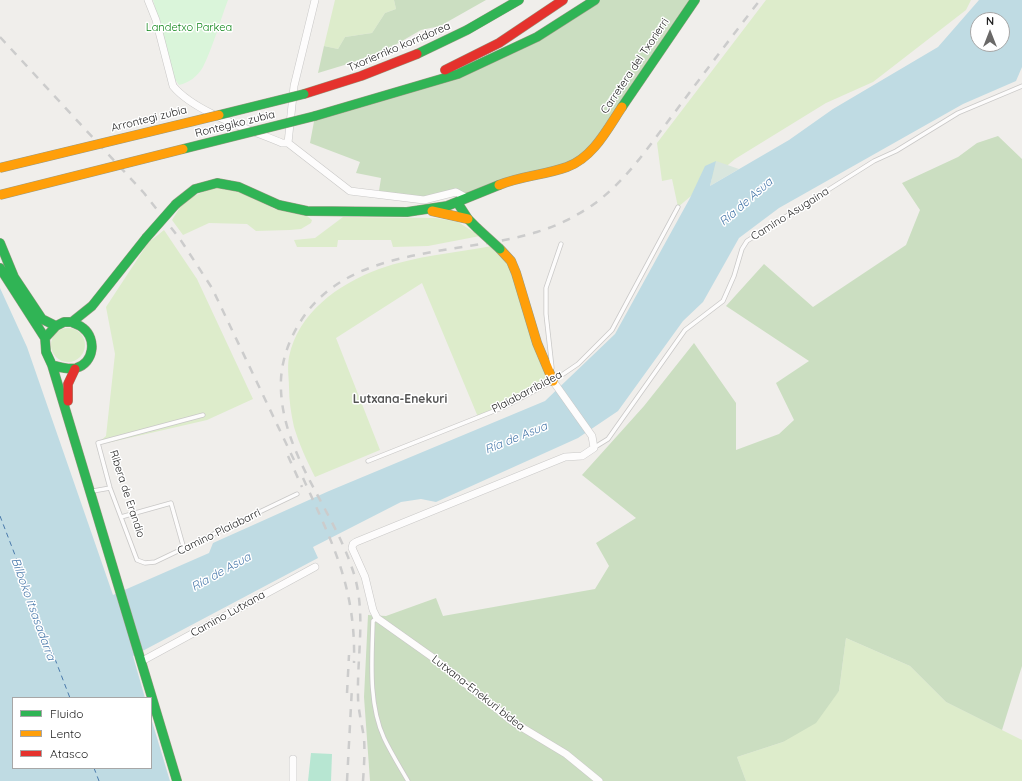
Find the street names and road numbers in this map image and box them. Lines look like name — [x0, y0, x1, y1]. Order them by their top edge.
street label: Carretera del Txorierri — [598, 16, 672, 116]
street label: Txorierriko korridorea — [346, 19, 452, 75]
street label: Arrontegi zubia — [110, 103, 188, 135]
street label: Rontegiko zubia — [194, 108, 276, 140]
street label: Camino Asugaina — [749, 185, 831, 243]
street label: Plaiabarribidea — [490, 368, 564, 416]
street label: Ribera de Erandio — [107, 449, 147, 539]
street label: Camino Plaiabarri — [175, 506, 263, 558]
street label: Camino Lutxana — [188, 588, 268, 640]
street label: Lutxana-Enekuri bidea — [429, 653, 527, 733]

